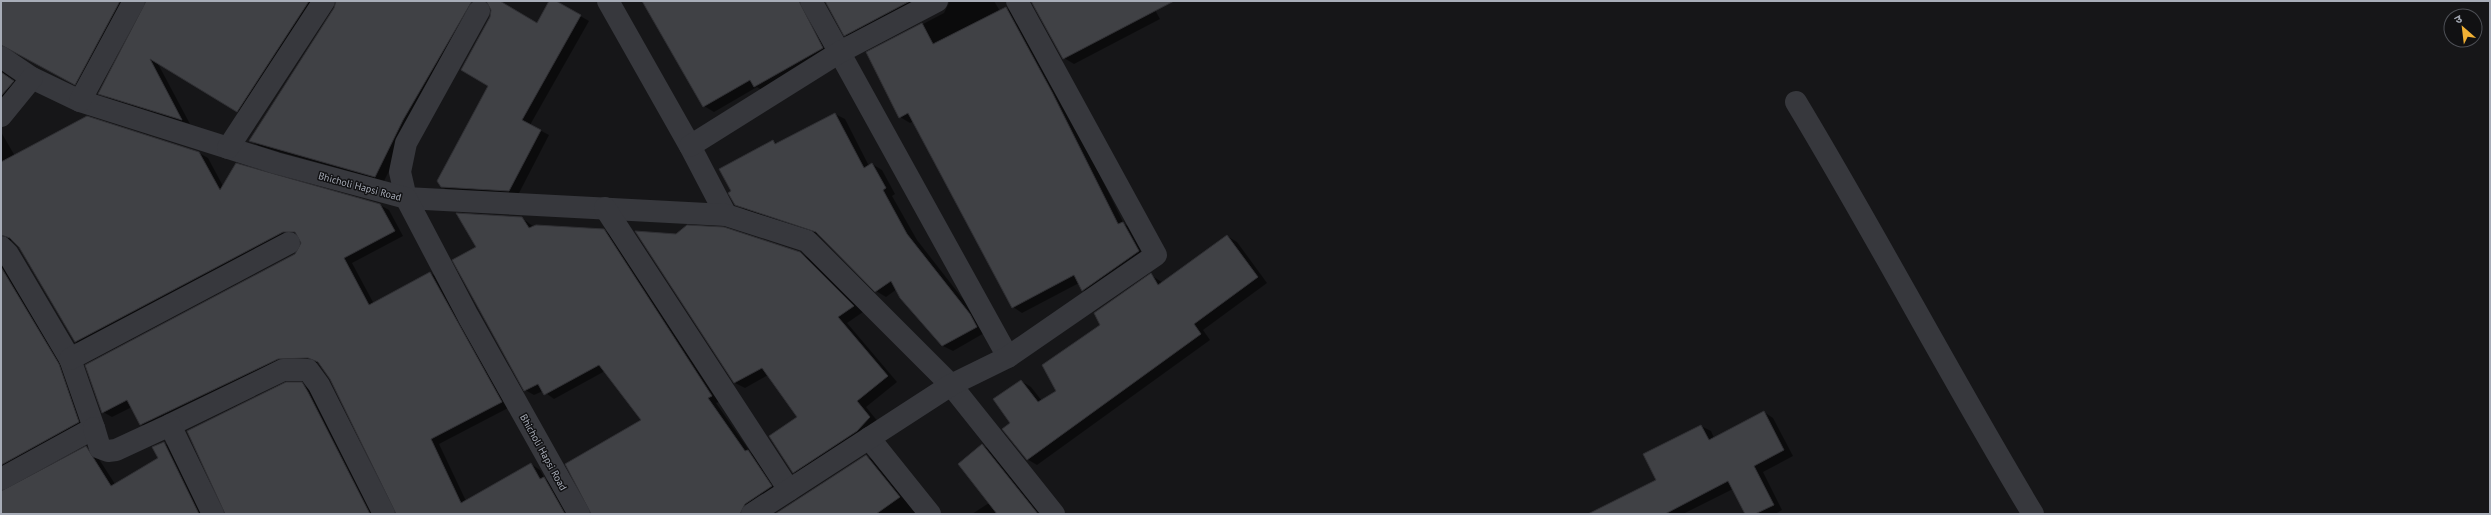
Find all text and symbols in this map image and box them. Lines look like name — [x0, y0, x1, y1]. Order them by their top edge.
north arrow — [2443, 8, 2483, 48]
text: उ — [2452, 11, 2465, 27]
street label: Bhicholi Hapsi Road — [317, 169, 403, 204]
street label: Bhicholi Hapsi Road — [517, 412, 570, 493]

